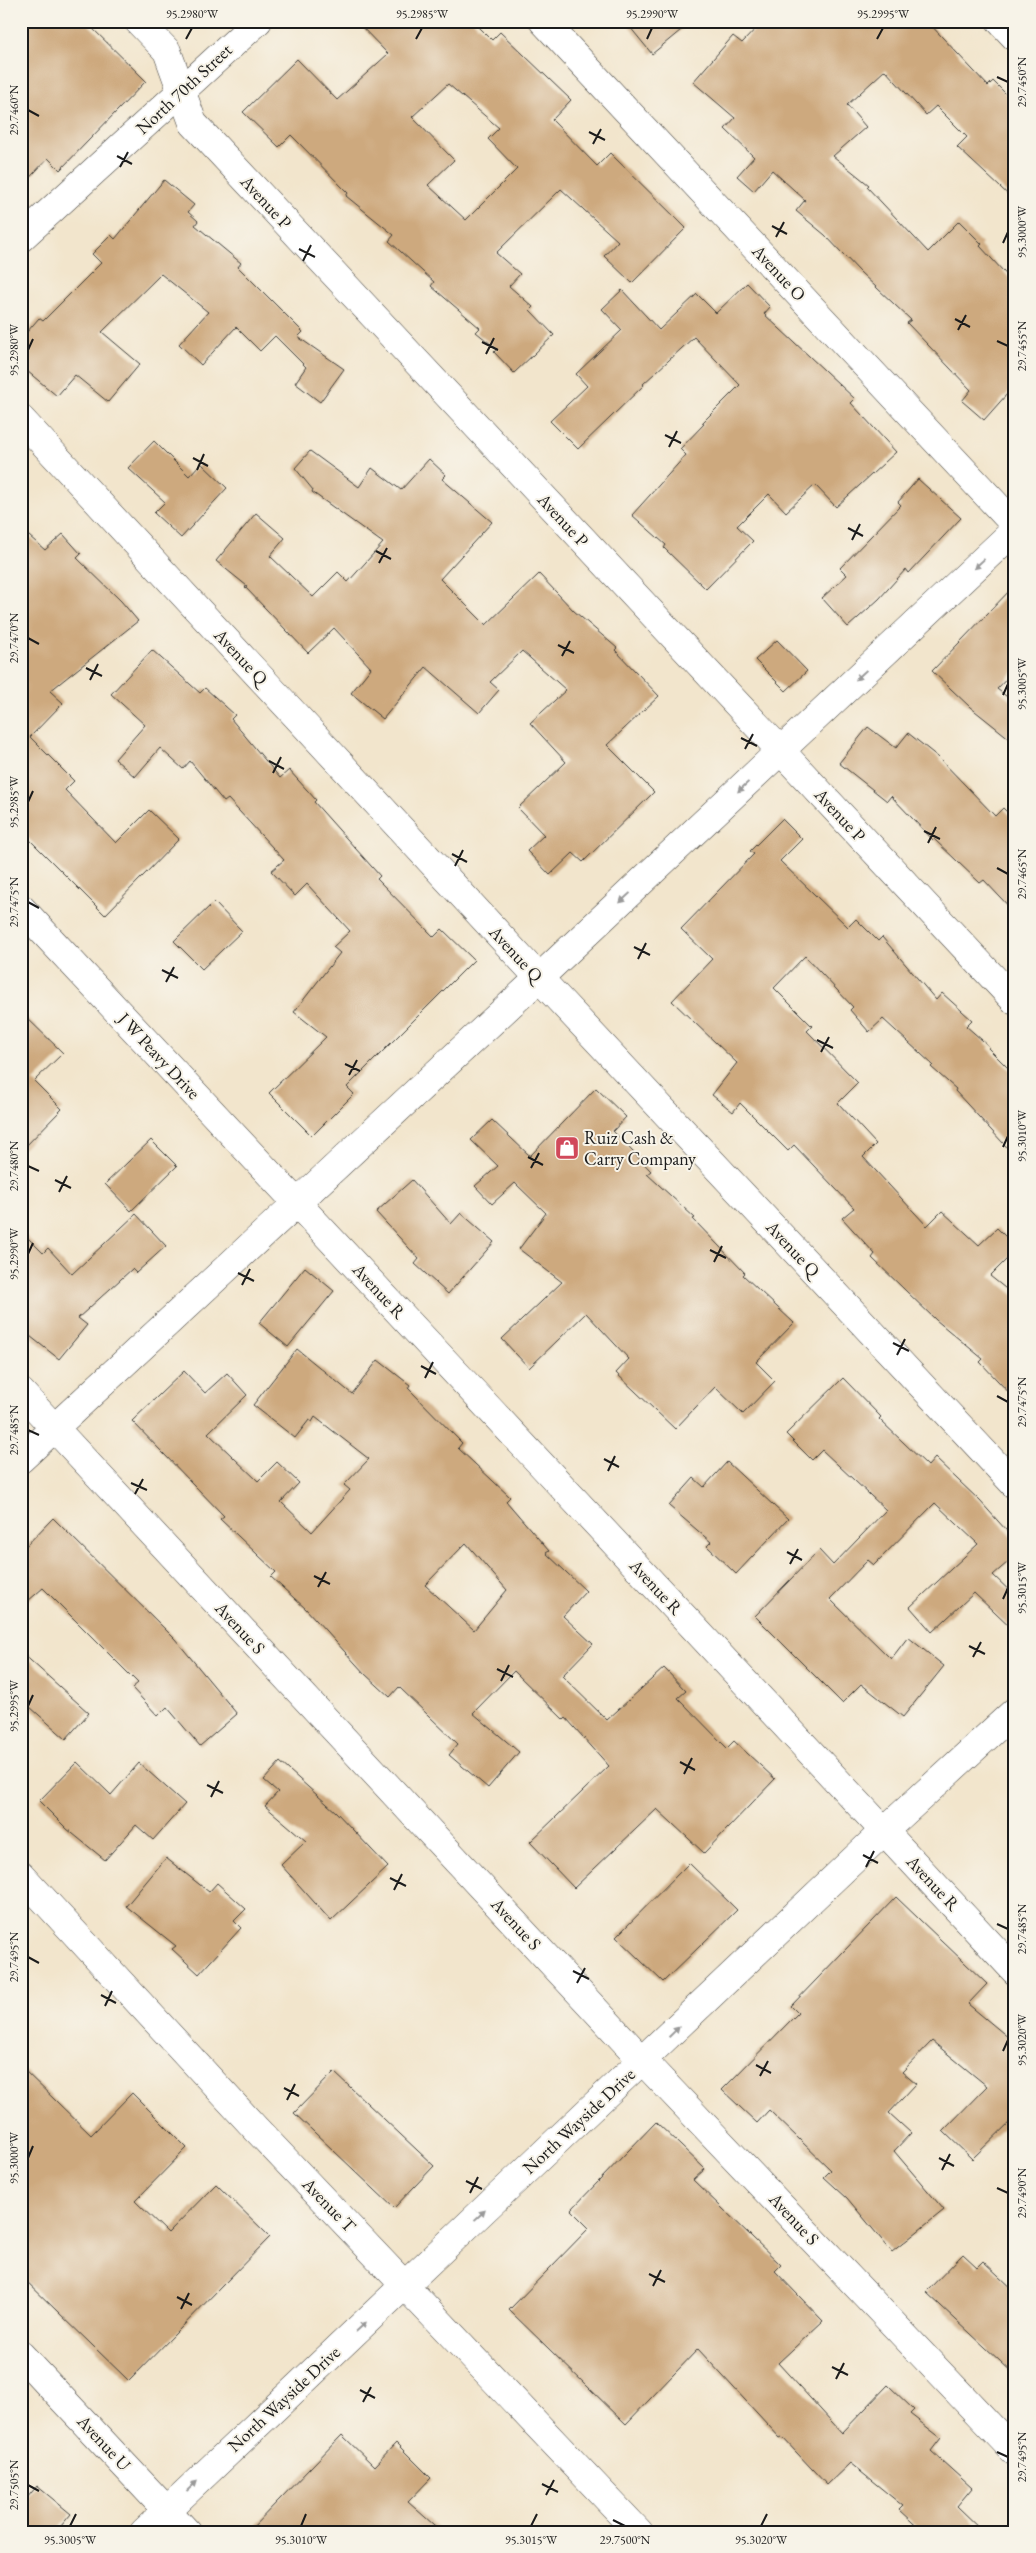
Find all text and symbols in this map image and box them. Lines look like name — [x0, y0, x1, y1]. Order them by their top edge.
text: 95.2980°W — [166, 6, 219, 22]
text: 95.2985°W — [396, 6, 449, 22]
text: 95.2990°W — [626, 6, 679, 22]
text: 95.2995°W — [857, 6, 910, 22]
street label: North 70th Street — [131, 38, 237, 139]
text: 29.7450°N — [1014, 56, 1030, 107]
text: 29.7460°N — [6, 84, 22, 135]
street label: Avenue P — [235, 169, 297, 233]
text: 95.3000°W — [1014, 205, 1030, 258]
street label: Avenue O — [747, 239, 811, 306]
text: 29.7455°N — [1014, 320, 1030, 371]
text: 95.2980°W — [6, 323, 22, 376]
street label: Avenue P — [532, 487, 594, 551]
one-way arrow — [974, 558, 986, 570]
text: 29.7470°N — [6, 612, 22, 663]
street label: Avenue Q — [209, 623, 275, 691]
text: 95.3005°W — [1014, 657, 1030, 710]
one-way arrow — [856, 669, 868, 681]
text: 95.2985°W — [6, 775, 22, 828]
one-way arrow — [737, 781, 749, 793]
street label: Avenue P — [809, 782, 871, 846]
text: 29.7465°N — [1014, 848, 1030, 899]
text: 29.7475°N — [6, 876, 22, 927]
one-way arrow — [619, 892, 631, 904]
street label: Avenue Q — [484, 920, 550, 988]
street label: J W Peavy Drive — [112, 1006, 205, 1104]
text: 95.3010°W — [1014, 1109, 1030, 1162]
place label: Ruiz Cash & Carry Company — [584, 1126, 696, 1170]
shop icon: Ruiz Cash & Carry Company — [554, 1135, 580, 1161]
text: 29.7480°N — [6, 1140, 22, 1191]
street label: Avenue Q — [761, 1215, 827, 1283]
text: 95.2990°W — [6, 1227, 22, 1280]
street label: Avenue R — [347, 1257, 411, 1324]
text: 29.7475°N — [1014, 1376, 1030, 1427]
text: 29.7485°N — [6, 1404, 22, 1455]
street label: Avenue R — [624, 1553, 688, 1620]
text: 95.3015°W — [1014, 1561, 1030, 1614]
street label: Avenue S — [210, 1596, 270, 1659]
text: 95.2995°W — [6, 1679, 22, 1732]
street label: Avenue R — [901, 1849, 965, 1916]
street label: Avenue S — [486, 1892, 546, 1955]
text: 29.7485°N — [1014, 1903, 1030, 1954]
text: 29.7495°N — [6, 1931, 22, 1982]
text: 95.3020°W — [1014, 2013, 1030, 2066]
one-way arrow — [668, 2026, 680, 2038]
street label: North Wayside Drive — [518, 2063, 640, 2179]
text: 95.3000°W — [6, 2131, 22, 2184]
text: 29.7490°N — [1014, 2167, 1030, 2218]
street label: Avenue T — [297, 2172, 362, 2238]
street label: Avenue S — [764, 2187, 824, 2250]
one-way arrow — [473, 2210, 485, 2222]
one-way arrow — [355, 2321, 367, 2333]
street label: North Wayside Drive — [223, 2341, 345, 2457]
street label: Avenue U — [72, 2409, 137, 2476]
text: 29.7495°N — [1014, 2431, 1030, 2482]
text: 29.7505°N — [6, 2459, 22, 2510]
one-way arrow — [186, 2480, 198, 2492]
text: 95.3005°W — [44, 2532, 97, 2548]
text: 95.3010°W — [275, 2532, 328, 2548]
text: 95.3015°W — [505, 2532, 558, 2548]
text: 29.7500°N — [600, 2532, 651, 2548]
text: 95.3020°W — [735, 2532, 788, 2548]

